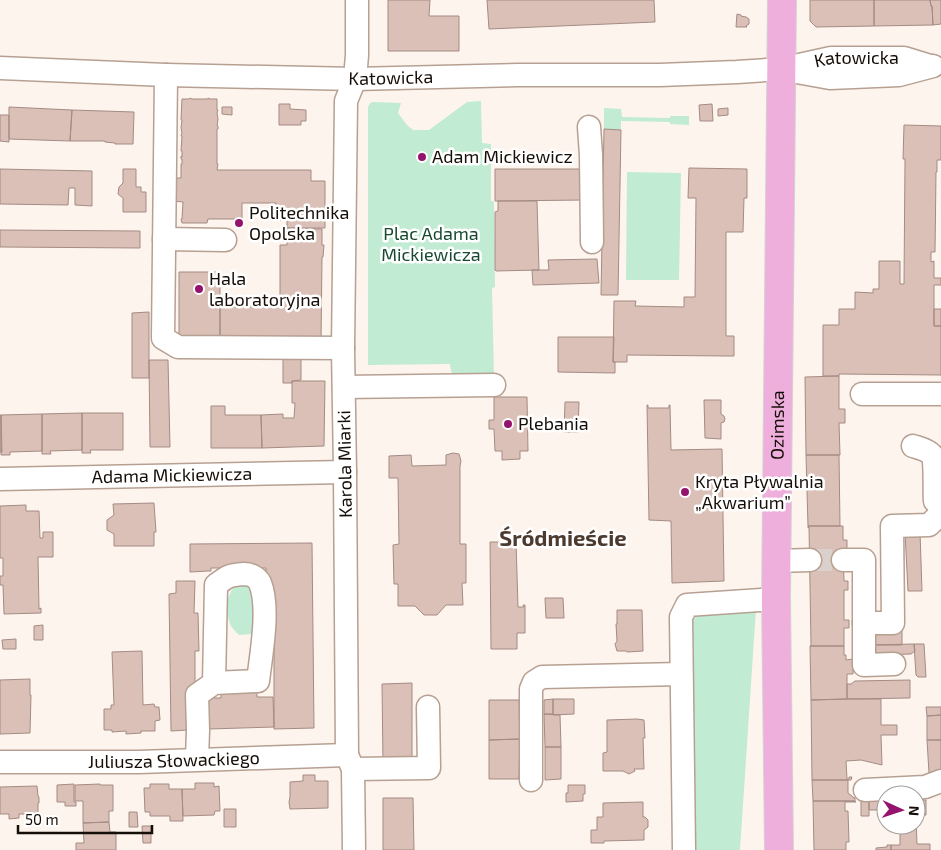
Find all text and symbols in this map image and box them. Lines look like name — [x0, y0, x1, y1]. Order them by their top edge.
street label: Katowicka — [812, 46, 899, 71]
street label: Katowicka — [348, 65, 433, 89]
place label: Adam Mickiewicz — [432, 145, 573, 167]
marker: Adam Mickiewicz — [416, 151, 428, 163]
place label: Politechnika Opolska — [249, 201, 349, 244]
marker: Politechnika Opolska — [233, 217, 245, 229]
park label: Plac Adama Mickiewicza — [381, 222, 481, 265]
place label: Hala laboratoryjna — [209, 267, 320, 310]
marker: Hala laboratoryjna — [193, 283, 205, 295]
street label: Ozimska — [765, 390, 788, 460]
street label: Karola Miarki — [332, 410, 356, 518]
place label: Plebania — [518, 412, 589, 434]
marker: Plebania — [502, 418, 514, 430]
street label: Adama Mickiewicza — [91, 462, 253, 487]
place label: Kryta Pływalnia „Akwarium” — [695, 470, 824, 513]
marker: Kryta Pływalnia „Akwarium” — [679, 486, 691, 498]
district label: Śródmieście — [499, 524, 627, 550]
street label: Juliusza Słowackiego — [88, 746, 260, 772]
north arrow — [876, 785, 926, 835]
scale bar — [18, 802, 151, 834]
text: N — [906, 805, 923, 816]
text: 50 m — [25, 810, 59, 828]

